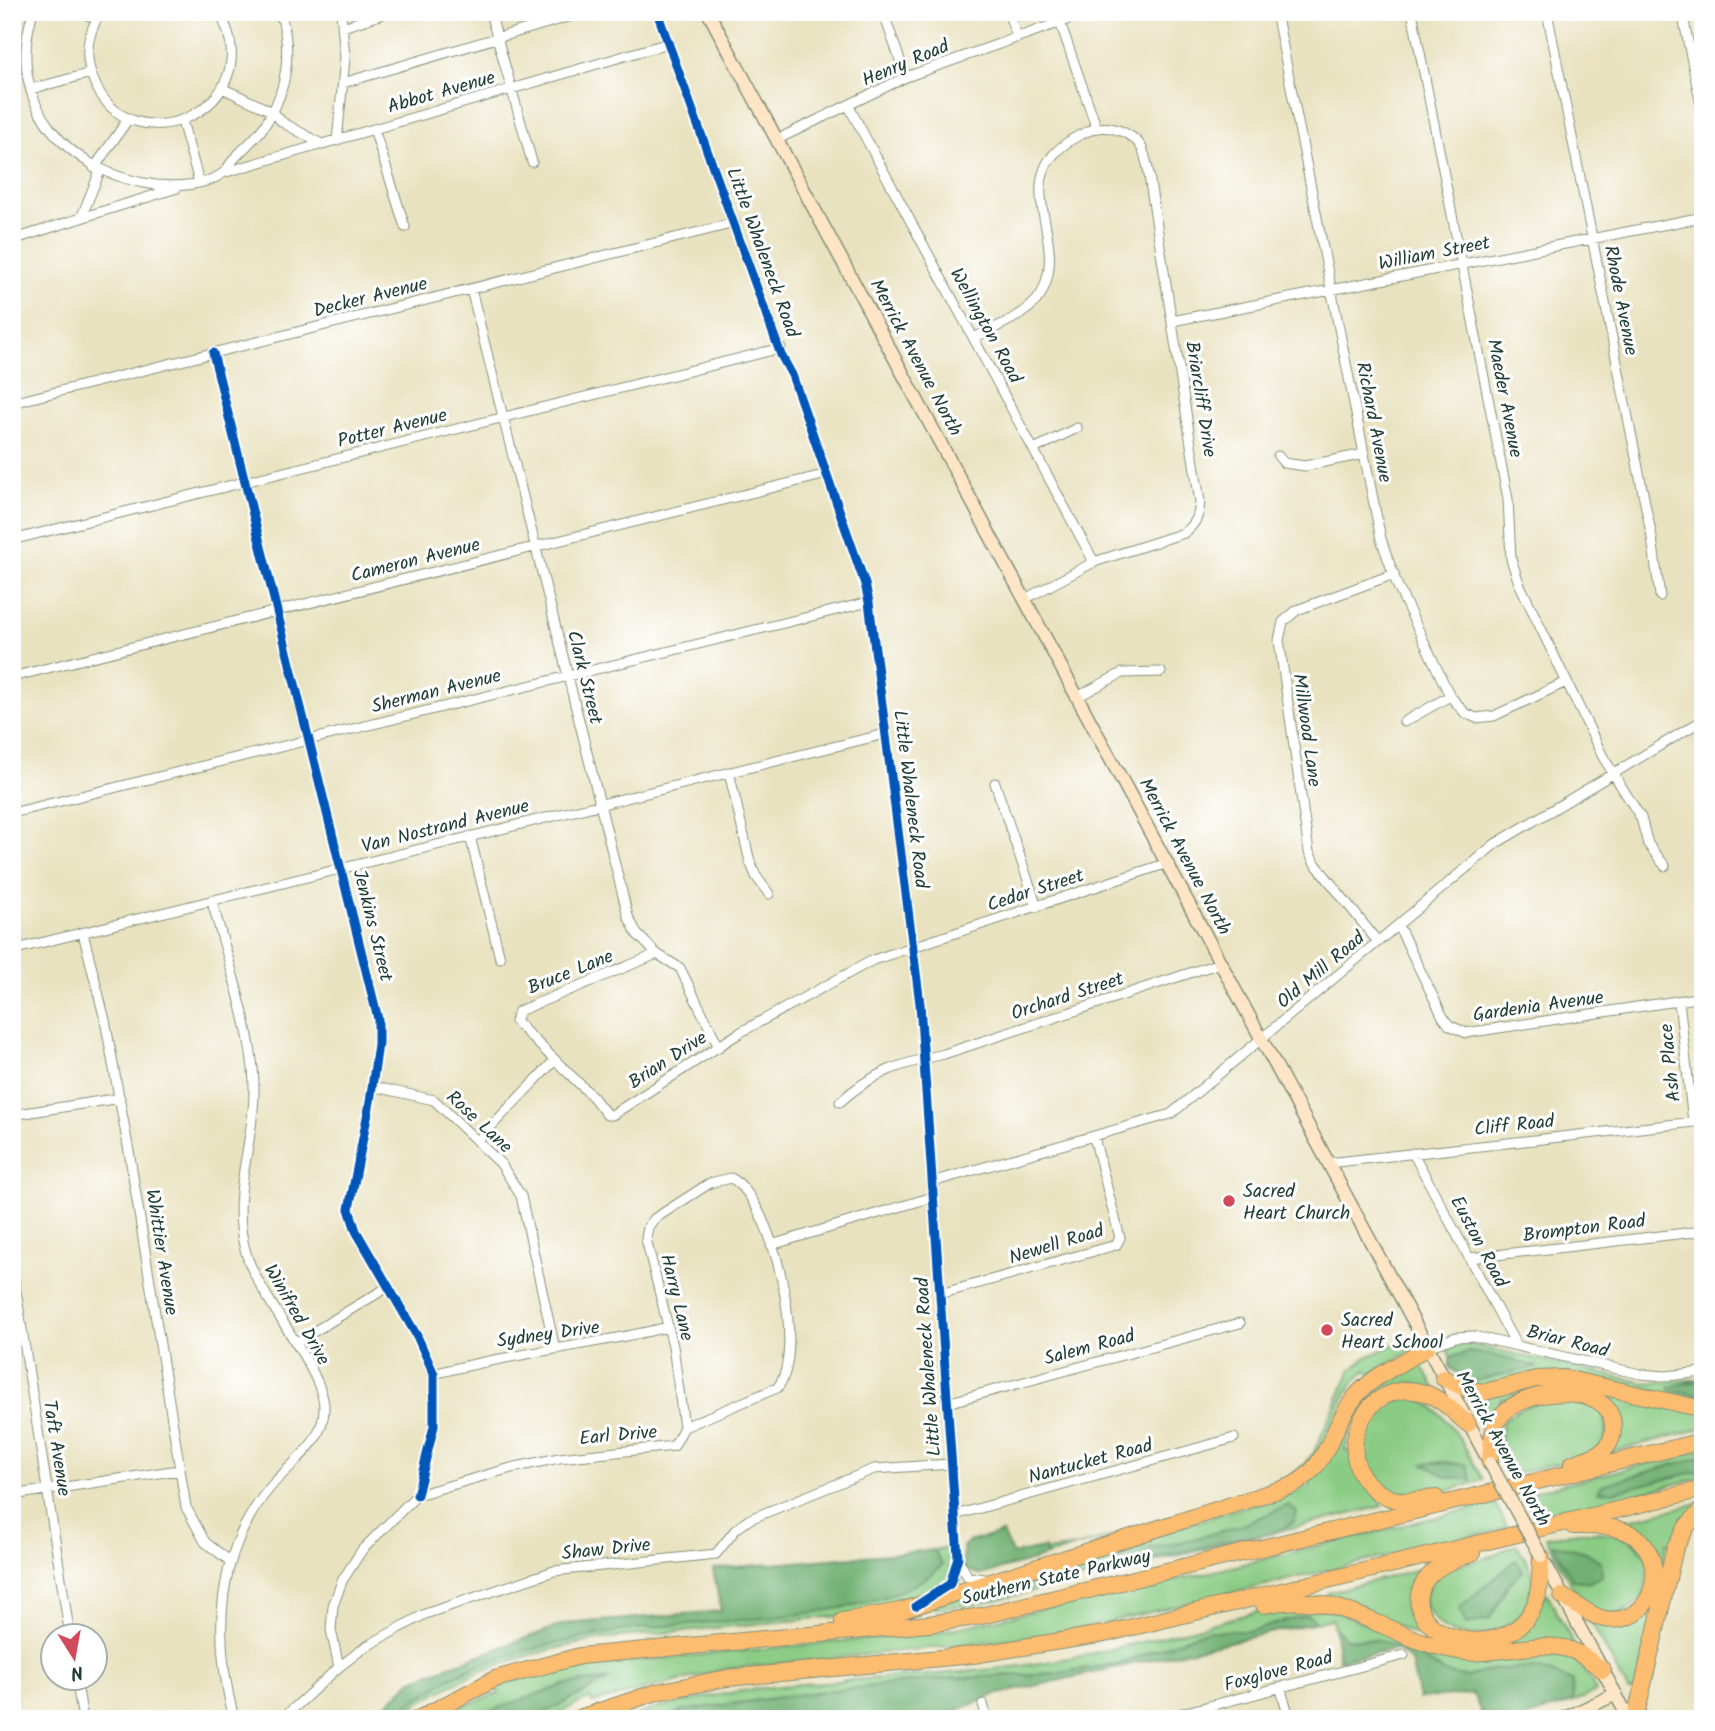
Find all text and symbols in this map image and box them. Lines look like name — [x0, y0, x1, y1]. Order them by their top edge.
street label: Henry Road — [857, 32, 955, 96]
street label: Abbot Avenue — [384, 63, 499, 123]
street label: Little Whaleneck Road — [717, 163, 807, 343]
street label: William Street — [1376, 228, 1493, 279]
street label: Rhode Avenue — [1595, 243, 1645, 358]
street label: Wellington Road — [941, 263, 1030, 390]
street label: Decker Avenue — [310, 269, 431, 327]
street label: Merrick Avenue North — [861, 274, 969, 442]
street label: Maeder Avenue — [1478, 336, 1530, 461]
street label: Briarcliff Drive — [1176, 339, 1224, 460]
street label: Richard Avenue — [1347, 359, 1400, 486]
street label: Potter Avenue — [335, 401, 451, 457]
street label: Cameron Avenue — [348, 530, 484, 592]
street label: Clark Street — [558, 627, 610, 728]
street label: Sherman Avenue — [368, 661, 505, 723]
street label: Millwood Lane — [1283, 672, 1329, 789]
street label: Little Whaleneck Road — [884, 708, 936, 891]
street label: Merrick Avenue North — [1130, 773, 1238, 941]
street label: Van Nostrand Avenue — [358, 791, 533, 862]
street label: Cedar Street — [983, 861, 1089, 921]
street label: Jenkins Street — [344, 866, 401, 986]
street label: Old Mill Road — [1270, 924, 1373, 1017]
street label: Bruce Lane — [523, 942, 619, 1004]
street label: Orchard Street — [1007, 964, 1129, 1029]
street label: Gardenia Avenue — [1471, 983, 1606, 1031]
street label: Ash Place — [1652, 1022, 1690, 1103]
street label: Brian Drive — [623, 1024, 714, 1098]
street label: Rose Lane — [438, 1084, 519, 1162]
street label: Cliff Road — [1473, 1107, 1556, 1145]
place label: Sacred Heart Church — [1243, 1177, 1350, 1229]
street label: Whittier Avenue — [136, 1187, 186, 1318]
street label: Euston Road — [1441, 1191, 1515, 1294]
marker: Sacred Heart Church — [1221, 1193, 1237, 1209]
street label: Brompton Road — [1521, 1207, 1648, 1251]
street label: Newell Road — [1005, 1216, 1108, 1274]
street label: Harry Lane — [651, 1251, 701, 1345]
street label: Winifred Drive — [255, 1259, 338, 1372]
street label: Little Whaleneck Road — [908, 1276, 950, 1457]
place label: Sacred Heart School — [1341, 1306, 1443, 1358]
street label: Sydney Drive — [495, 1313, 602, 1357]
street label: Briar Road — [1523, 1317, 1612, 1367]
street label: Salem Road — [1041, 1321, 1139, 1374]
marker: Sacred Heart School — [1319, 1322, 1335, 1338]
street label: Merrick Avenue North — [1447, 1365, 1558, 1533]
street label: Taft Avenue — [34, 1398, 79, 1499]
street label: Earl Drive — [578, 1418, 659, 1454]
street label: Nantucket Road — [1025, 1431, 1156, 1493]
street label: Shaw Drive — [560, 1530, 653, 1570]
street label: Southern State Parkway — [959, 1541, 1155, 1614]
north arrow — [38, 1622, 108, 1692]
street label: Foxglove Road — [1221, 1643, 1337, 1701]
text: N — [68, 1656, 86, 1688]

